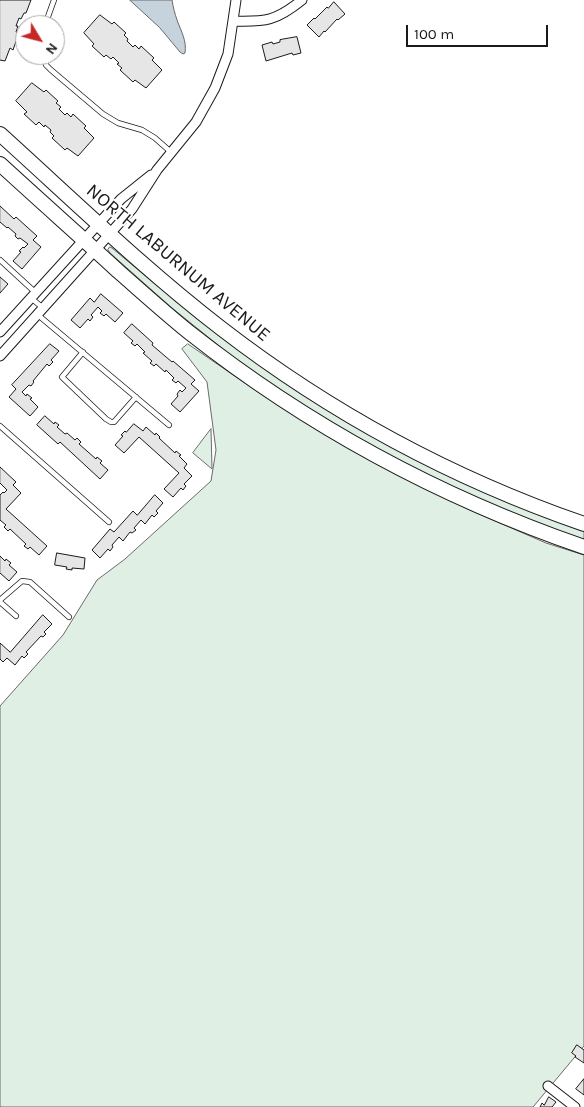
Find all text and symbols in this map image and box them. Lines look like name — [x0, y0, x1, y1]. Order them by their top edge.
north arrow — [15, 15, 65, 65]
scale bar — [409, 15, 552, 47]
text: 100 m — [414, 25, 454, 43]
text: N — [42, 40, 61, 58]
street label: NORTH LABURNUM AVENUE — [81, 179, 275, 347]

